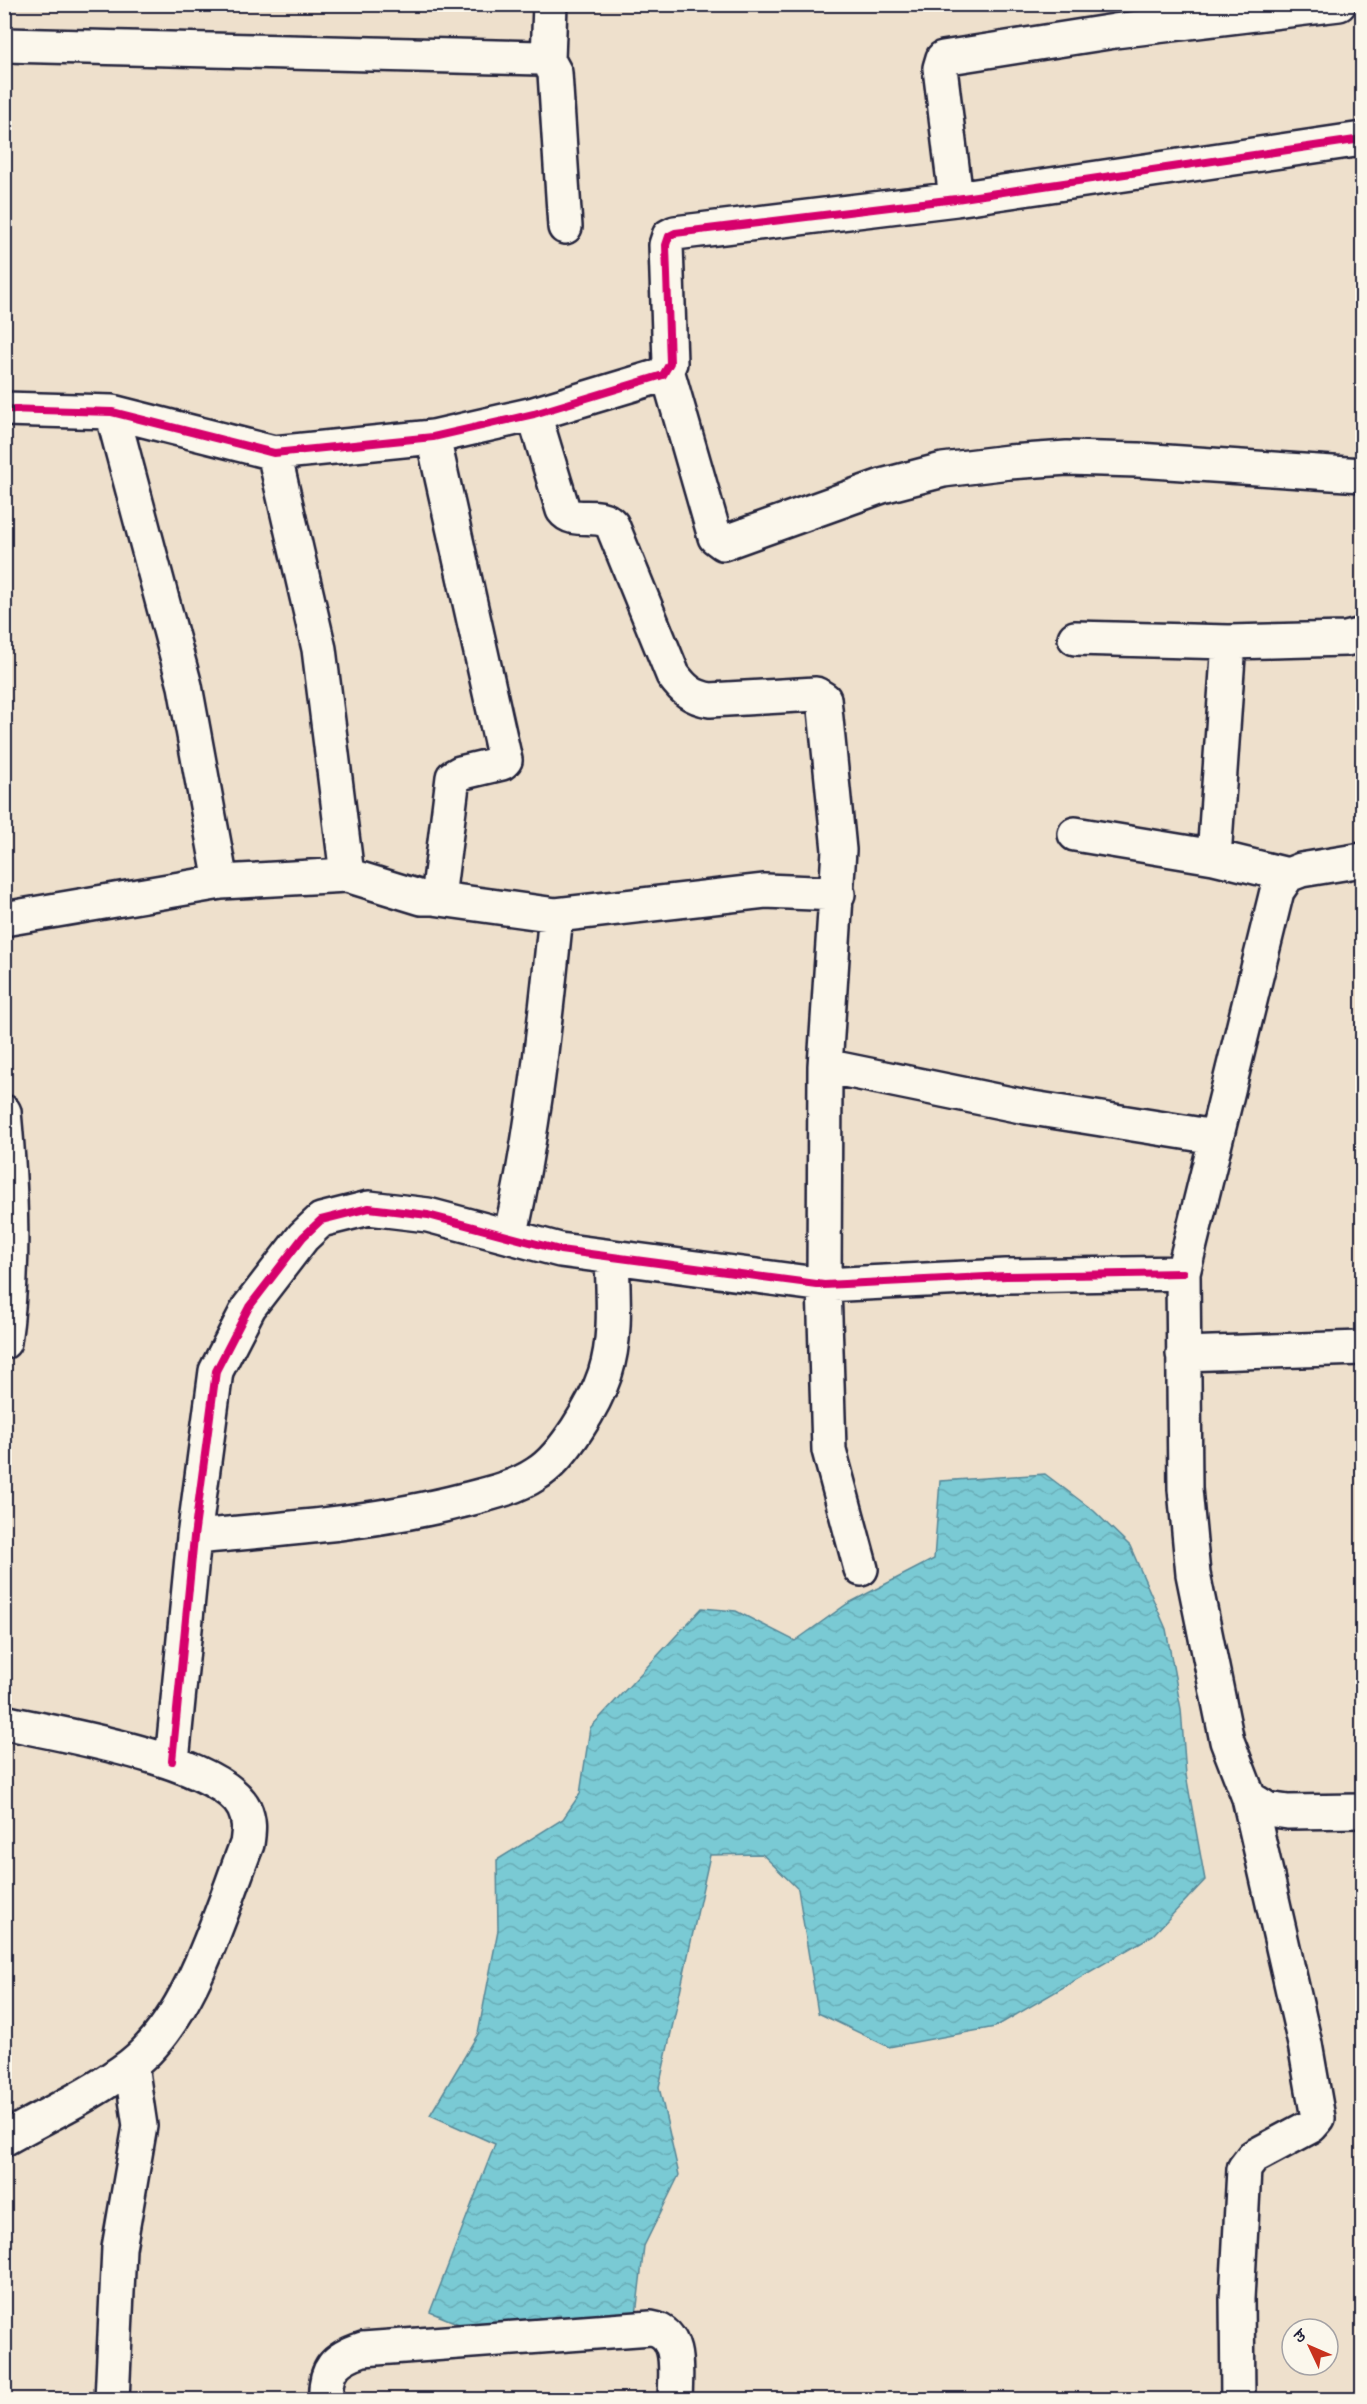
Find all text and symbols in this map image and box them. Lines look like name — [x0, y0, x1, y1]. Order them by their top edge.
north arrow — [1280, 2317, 1340, 2377]
text: उ — [1288, 2323, 1315, 2350]

